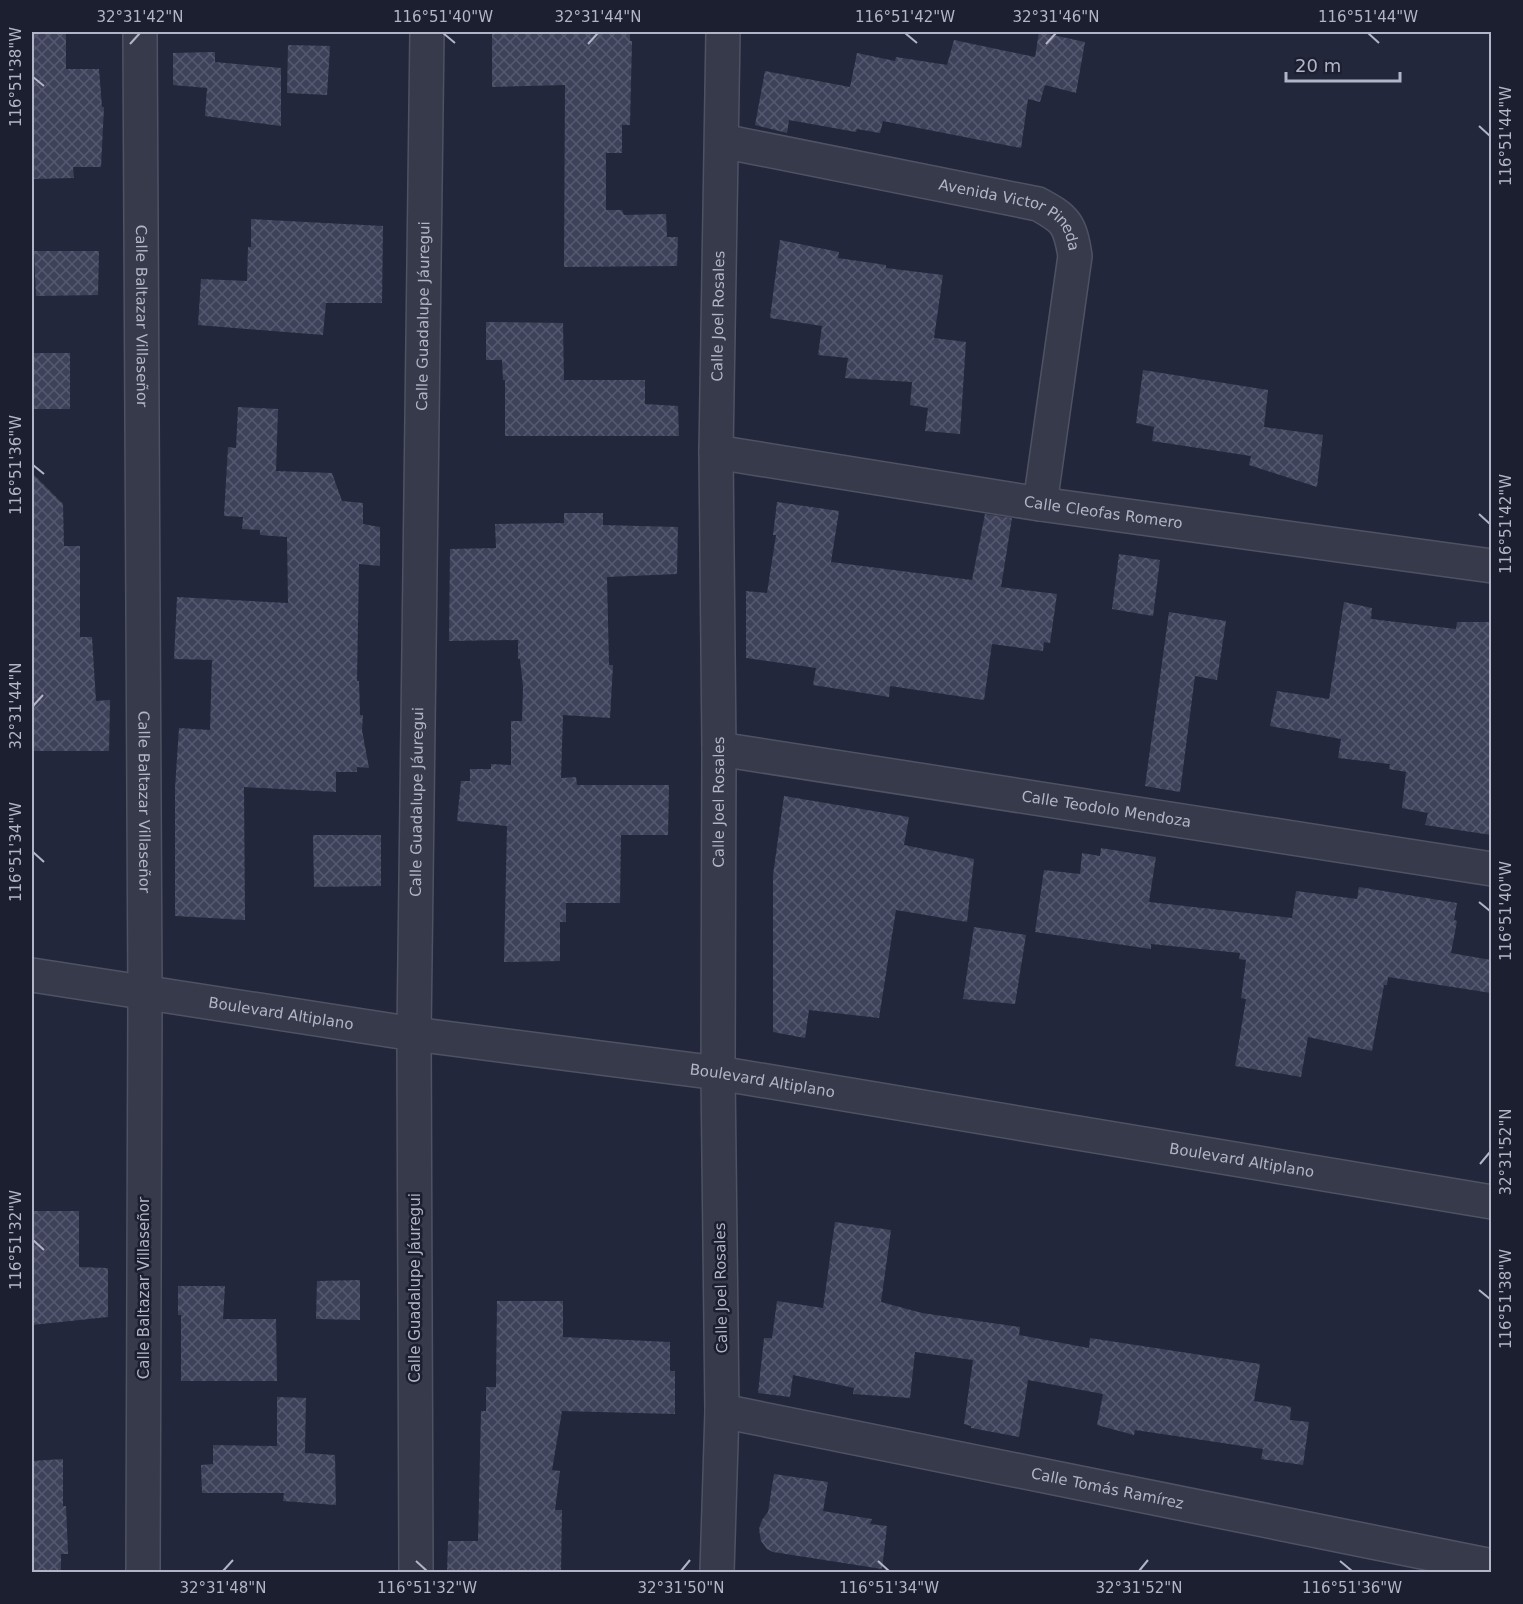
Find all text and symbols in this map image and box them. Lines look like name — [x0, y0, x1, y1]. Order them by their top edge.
text: 32°31'42"N — [96, 8, 184, 26]
text: 116°51'40"W — [393, 8, 493, 26]
text: 32°31'44"N — [554, 8, 642, 26]
text: 116°51'42"W — [855, 8, 955, 26]
text: 32°31'46"N — [1012, 8, 1100, 26]
text: 116°51'44"W — [1318, 8, 1418, 26]
text: 116°51'38"W — [7, 27, 25, 127]
scale bar — [1286, 45, 1400, 83]
text: 20 m — [1295, 55, 1341, 76]
text: 116°51'44"W — [1497, 86, 1515, 186]
street label: Avenida Victor Pineda — [937, 175, 1083, 252]
street label: Calle Guadalupe Jáuregui — [413, 221, 434, 411]
street label: Calle Baltazar Villaseñor — [132, 225, 151, 408]
street label: Calle Joel Rosales — [708, 250, 728, 382]
text: 116°51'36"W — [7, 415, 25, 515]
text: 116°51'42"W — [1497, 474, 1515, 574]
street label: Calle Cleofas Romero — [1023, 493, 1184, 532]
text: 32°31'44"N — [7, 662, 25, 750]
street label: Calle Guadalupe Jáuregui — [407, 707, 427, 897]
street label: Calle Baltazar Villaseñor — [135, 711, 153, 894]
street label: Calle Joel Rosales — [710, 736, 728, 868]
street label: Calle Teodolo Mendoza — [1020, 787, 1192, 831]
text: 116°51'34"W — [7, 802, 25, 902]
text: 116°51'40"W — [1497, 861, 1515, 961]
street label: Boulevard Altiplano — [207, 993, 355, 1034]
street label: Boulevard Altiplano — [689, 1060, 836, 1101]
text: 32°31'52"N — [1497, 1108, 1515, 1196]
street label: Boulevard Altiplano — [1168, 1139, 1316, 1181]
text: 116°51'32"W — [7, 1190, 25, 1290]
street label: Calle Guadalupe Jáuregui — [406, 1193, 424, 1383]
street label: Calle Baltazar Villaseñor — [135, 1196, 153, 1379]
street label: Calle Joel Rosales — [711, 1222, 731, 1354]
text: 116°51'38"W — [1497, 1249, 1515, 1349]
street label: Calle Tomás Ramírez — [1029, 1464, 1185, 1513]
text: 32°31'48"N — [179, 1579, 267, 1597]
text: 116°51'32"W — [377, 1579, 477, 1597]
text: 32°31'50"N — [637, 1579, 725, 1597]
text: 116°51'34"W — [839, 1579, 939, 1597]
text: 32°31'52"N — [1095, 1579, 1183, 1597]
text: 116°51'36"W — [1302, 1579, 1402, 1597]

